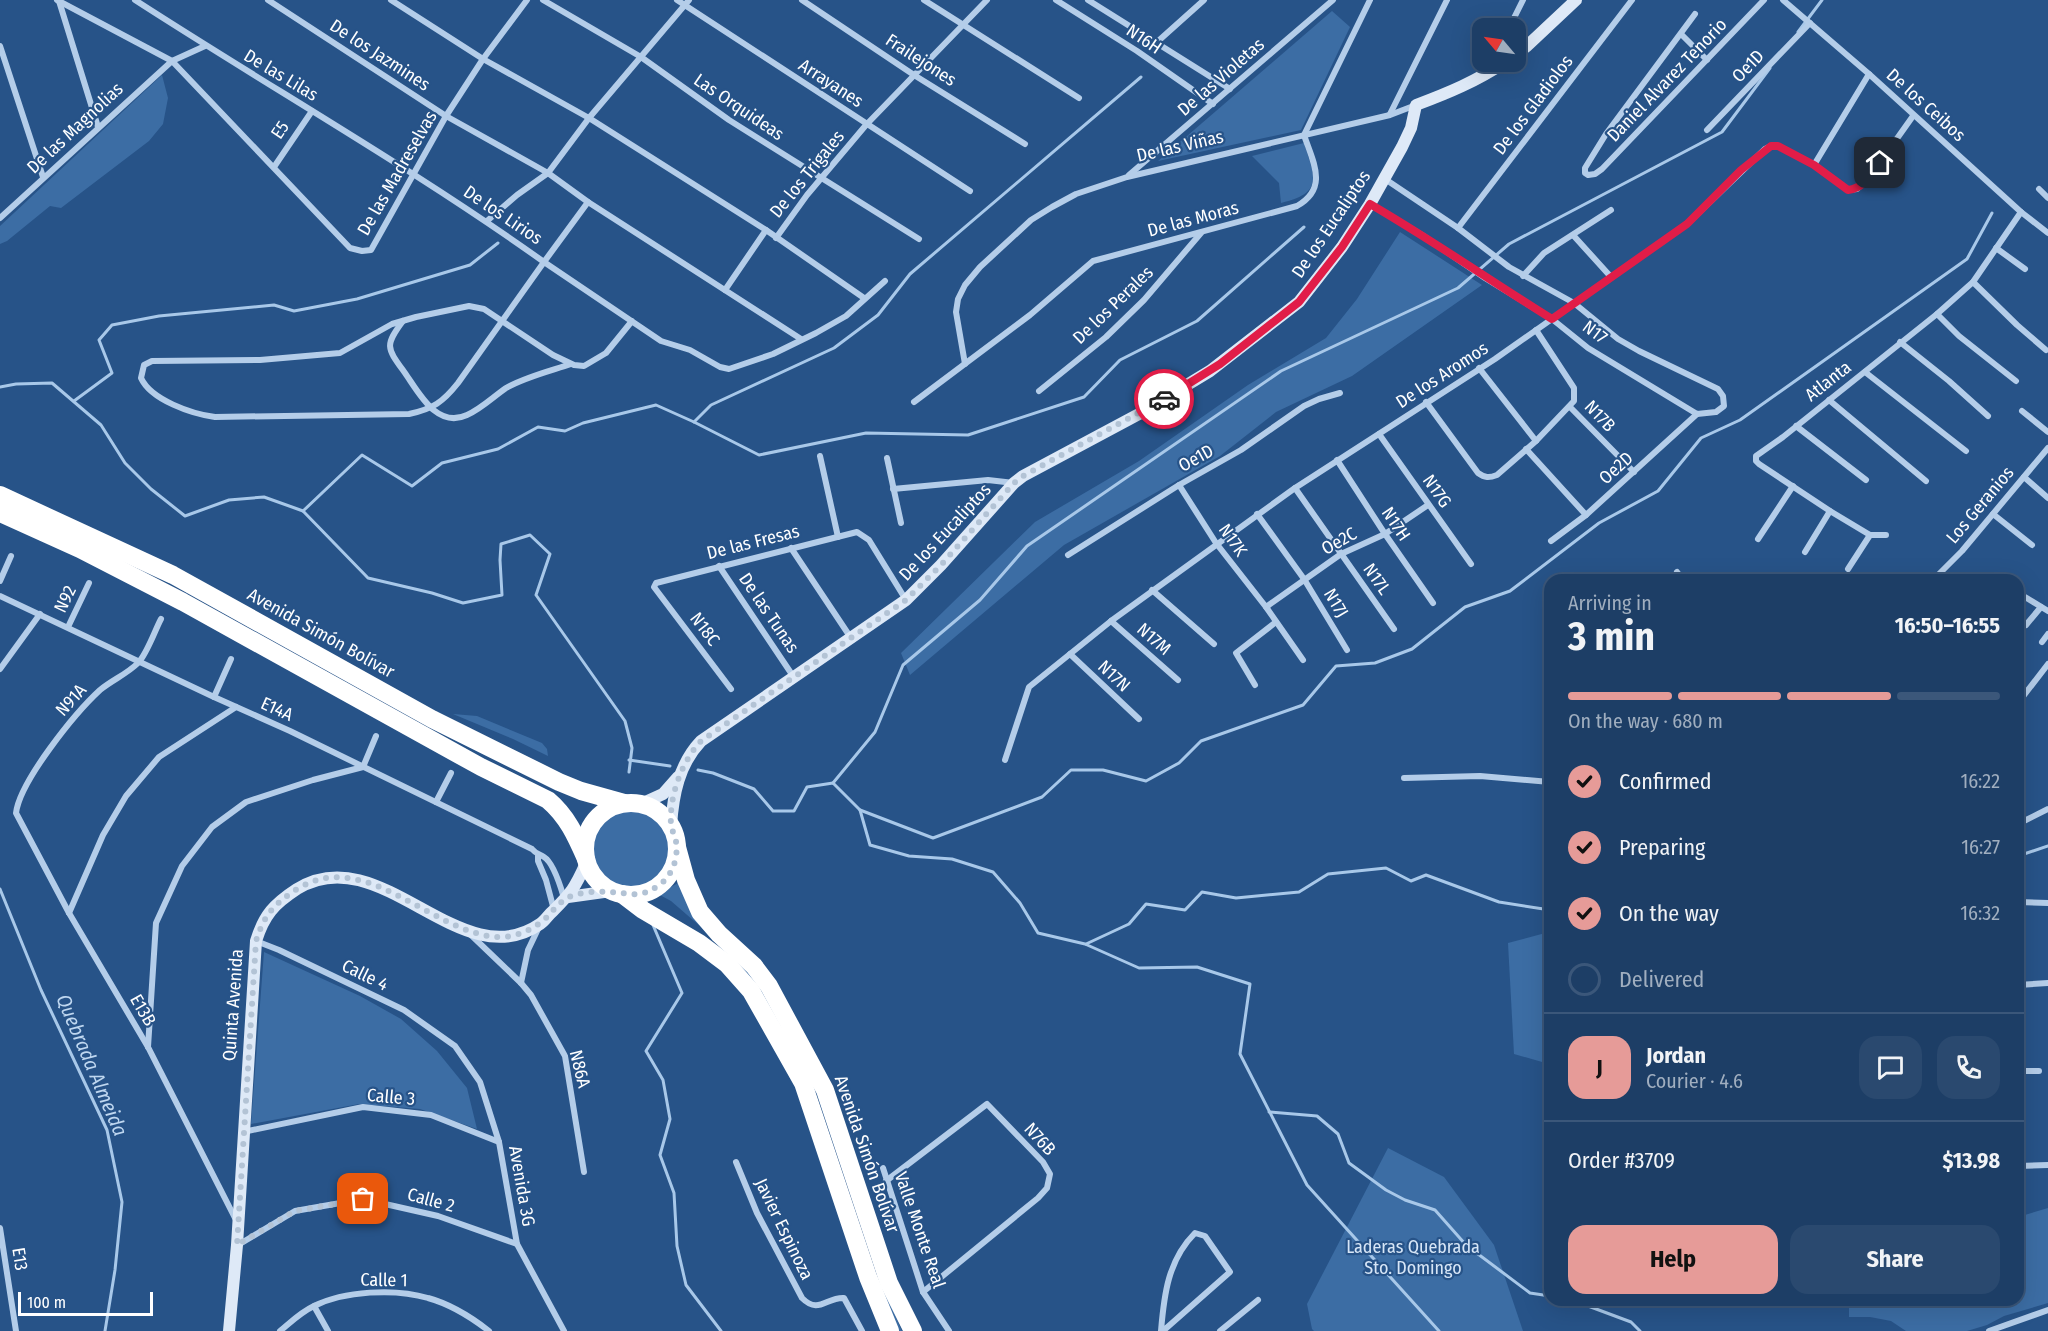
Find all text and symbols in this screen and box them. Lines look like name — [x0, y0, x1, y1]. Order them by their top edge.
street label: De los Jazmines — [326, 14, 434, 96]
street label: Daniel Alvarez Tenorio — [1602, 14, 1732, 146]
north arrow — [1472, 18, 1526, 72]
map controls — [1472, 18, 1526, 72]
street label: N16H — [1122, 19, 1166, 59]
street label: Frailejones — [881, 29, 961, 91]
street label: De las Violetas — [1173, 33, 1269, 121]
street label: De las Lilas — [240, 44, 322, 106]
street label: Oe1D — [1727, 45, 1769, 87]
street label: De los Gladiolos — [1488, 51, 1578, 159]
street label: Arrayanes — [795, 54, 868, 112]
street label: De los Ceibos — [1882, 64, 1970, 146]
street label: Las Orquideas — [690, 69, 788, 145]
street label: De las Magnolias — [22, 78, 128, 178]
street label: De las Madreselvas — [352, 107, 442, 239]
street label: E5 — [266, 117, 294, 143]
street label: De las Viñas — [1134, 125, 1226, 167]
street label: De los Trigales — [765, 126, 849, 222]
pin — [1854, 137, 1905, 188]
icon: home — [1863, 146, 1896, 179]
street label: De los Eucaliptos — [1287, 166, 1375, 282]
street label: De los Lirios — [459, 181, 547, 249]
street label: De las Moras — [1145, 196, 1241, 242]
street label: De los Perales — [1068, 261, 1158, 349]
street label: N17 — [1578, 316, 1612, 348]
street label: De los Aromos — [1392, 337, 1492, 413]
street label: Atlanta — [1800, 356, 1856, 406]
courier — [1134, 369, 1194, 429]
icon: car — [1148, 383, 1181, 416]
street label: N17B — [1580, 396, 1620, 436]
street label: Oe1D — [1175, 439, 1217, 477]
street label: Oe2D — [1594, 447, 1638, 489]
street label: Los Geranios — [1941, 462, 2019, 548]
street label: N17G — [1418, 470, 1456, 512]
street label: De los Eucaliptos — [894, 479, 996, 585]
street label: N17H — [1377, 503, 1415, 545]
street label: N17K — [1214, 519, 1252, 561]
street label: De las Fresas — [704, 520, 802, 564]
street label: Oe2C — [1318, 522, 1360, 560]
street label: N17L — [1358, 559, 1396, 599]
street label: De las Tunas — [734, 569, 804, 657]
street label: N92 — [49, 582, 81, 616]
street label: Avenida Simón Bolívar — [244, 583, 399, 683]
street label: N17J — [1319, 585, 1353, 621]
text: Arriving in — [1568, 591, 1652, 615]
street label: N18C — [685, 608, 725, 650]
text: 16:50–16:55 — [1895, 612, 2000, 639]
text: 3 min — [1568, 614, 1655, 660]
street label: N17M — [1132, 618, 1176, 660]
street label: N17N — [1093, 656, 1135, 696]
street label: N91A — [51, 679, 92, 721]
street label: E14A — [257, 692, 297, 726]
text: On the way · 680 m — [1568, 709, 1723, 733]
icon: check — [1568, 765, 1601, 798]
text: Confirmed — [1619, 768, 1712, 795]
text: 16:22 — [1960, 769, 2000, 793]
icon: check — [1568, 831, 1601, 864]
text: Preparing — [1619, 834, 1705, 861]
text: 16:27 — [1961, 835, 2000, 859]
icon: check — [1568, 897, 1601, 930]
text: On the way — [1619, 900, 1719, 927]
text: 16:32 — [1960, 901, 2000, 925]
street label: Quinta Avenida — [218, 948, 248, 1062]
street label: Calle 4 — [338, 954, 392, 996]
text: Delivered — [1619, 966, 1704, 993]
street label: E13B — [125, 990, 161, 1030]
water label: Quebrada Almeida — [51, 991, 133, 1139]
button: chat — [1859, 1036, 1922, 1099]
button: phone — [1937, 1036, 2000, 1099]
text: Jordan — [1646, 1042, 1706, 1069]
street label: N86A — [565, 1048, 595, 1091]
text: J — [1596, 1054, 1603, 1081]
text: Courier · 4.6 — [1646, 1069, 1743, 1093]
street label: Avenida Simón Bolívar — [830, 1072, 904, 1236]
street label: Calle 3 — [366, 1084, 416, 1110]
street label: N76B — [1020, 1118, 1061, 1160]
street label: Avenida 3G — [504, 1144, 540, 1228]
text: Order #3709 — [1568, 1147, 1675, 1174]
text: $13.98 — [1943, 1147, 2000, 1174]
street label: Valle Monte Real — [890, 1169, 950, 1291]
pin — [337, 1173, 388, 1224]
street label: Javier Espinoza — [750, 1175, 818, 1283]
icon: bag — [346, 1182, 379, 1215]
street label: Calle 2 — [405, 1183, 457, 1217]
button: Help — [1568, 1225, 1778, 1294]
button: Share — [1790, 1225, 2000, 1294]
park label: Laderas Quebrada Sto. Domingo — [1346, 1236, 1480, 1279]
street label: E13 — [7, 1246, 33, 1272]
street label: Calle 1 — [360, 1269, 408, 1291]
scale bar — [18, 1289, 153, 1316]
text: 100 m — [27, 1293, 66, 1312]

